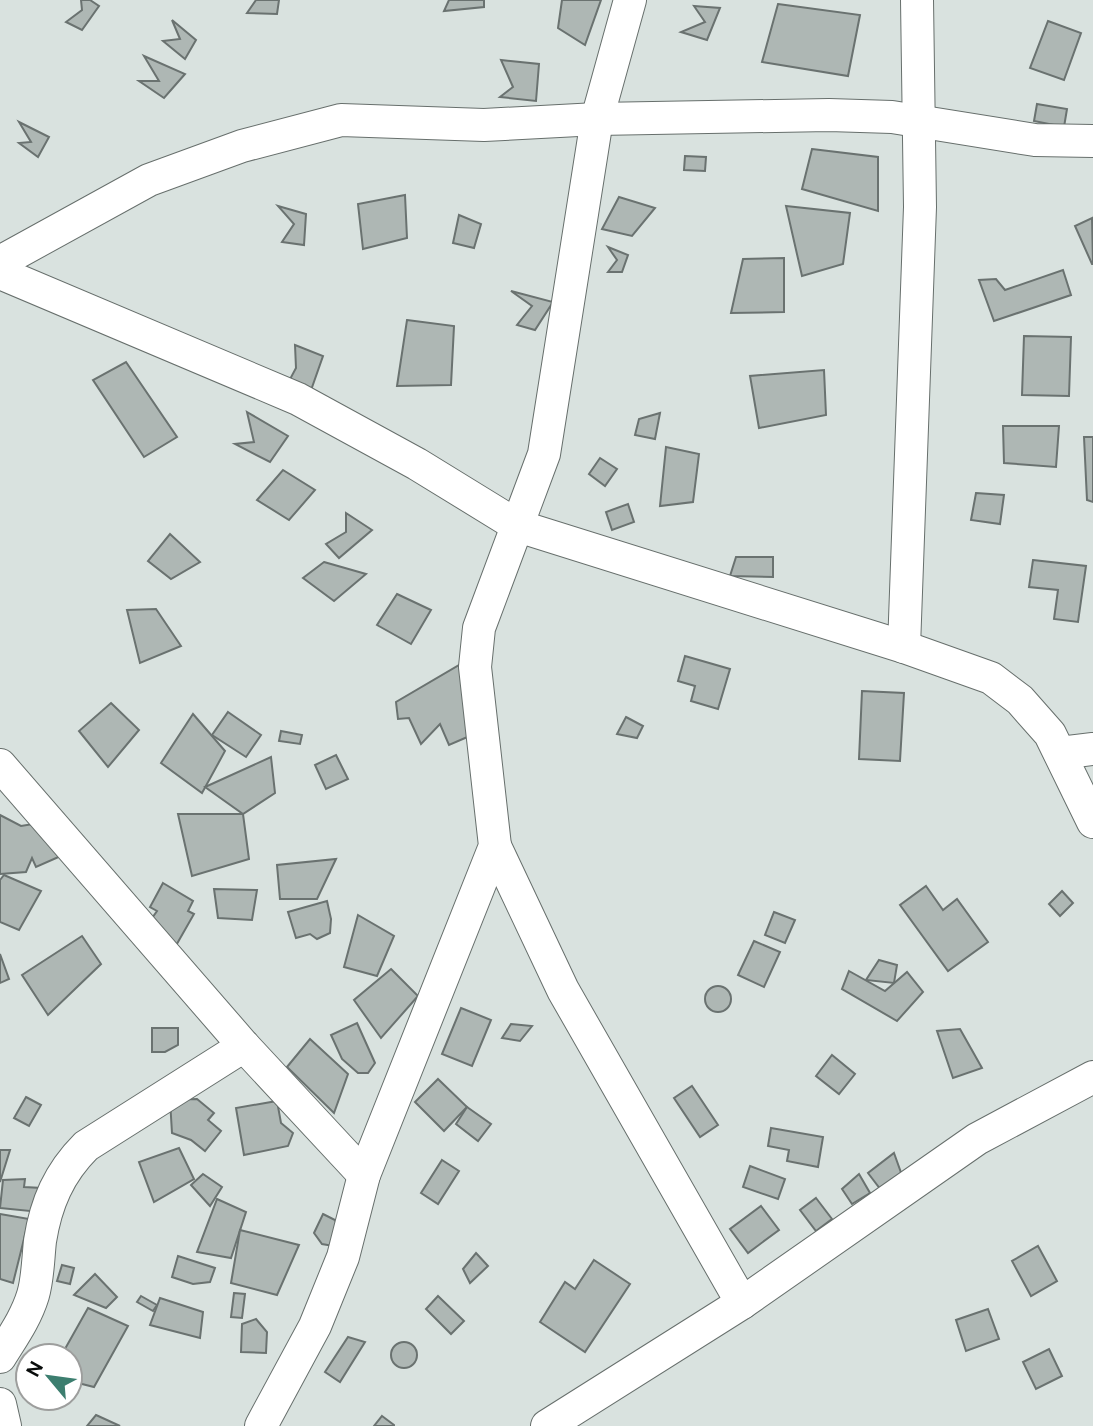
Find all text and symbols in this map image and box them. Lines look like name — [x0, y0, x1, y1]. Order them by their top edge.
north arrow — [14, 1342, 84, 1412]
text: N — [20, 1357, 49, 1381]

